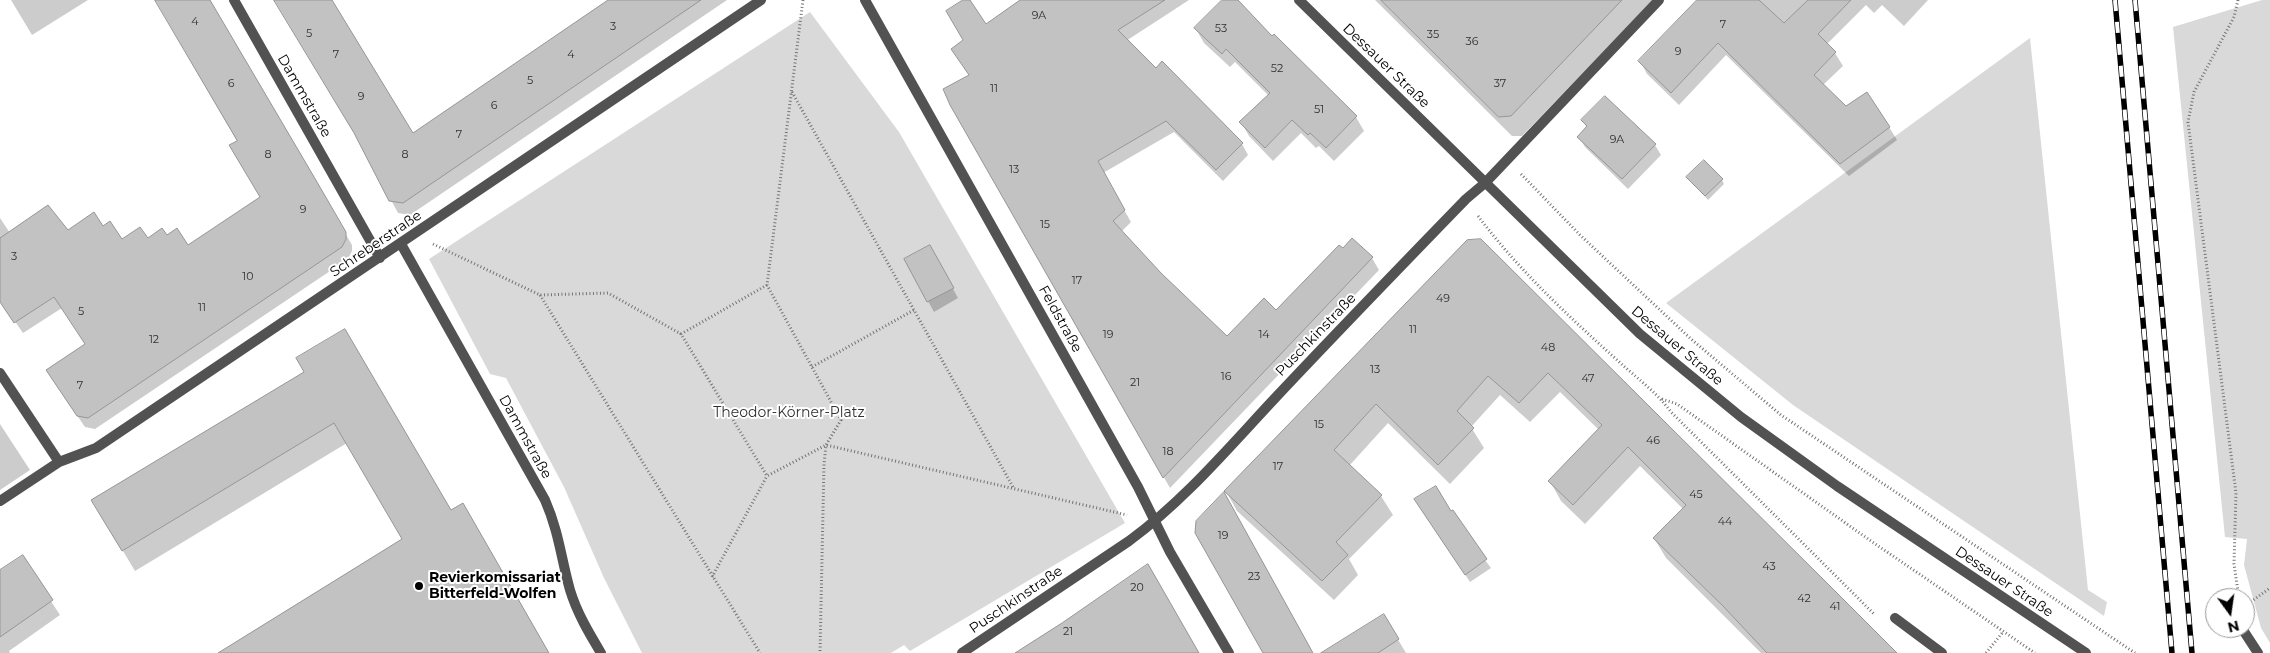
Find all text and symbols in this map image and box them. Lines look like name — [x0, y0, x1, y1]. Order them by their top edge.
house number: 9A — [1032, 9, 1046, 23]
house number: 4 — [191, 15, 199, 29]
house number: 7 — [1720, 18, 1726, 32]
house number: 3 — [610, 20, 616, 34]
street label: Dessauer Straße — [1339, 20, 1433, 112]
house number: 53 — [1215, 22, 1227, 36]
house number: 5 — [306, 27, 312, 41]
house number: 35 — [1427, 28, 1439, 42]
house number: 36 — [1466, 35, 1478, 49]
house number: 9 — [1675, 45, 1681, 59]
house number: 7 — [333, 48, 339, 62]
house number: 4 — [567, 48, 575, 62]
street label: Dammstraße — [273, 51, 335, 141]
house number: 52 — [1271, 62, 1283, 76]
house number: 5 — [527, 74, 533, 88]
house number: 6 — [228, 77, 234, 91]
house number: 37 — [1494, 77, 1506, 91]
house number: 11 — [990, 82, 998, 96]
house number: 9 — [358, 90, 364, 104]
house number: 6 — [491, 99, 497, 113]
house number: 51 — [1314, 103, 1324, 117]
house number: 7 — [456, 128, 462, 142]
house number: 9A — [1610, 133, 1624, 147]
house number: 8 — [264, 148, 272, 162]
house number: 8 — [401, 148, 409, 162]
house number: 13 — [1009, 163, 1019, 177]
house number: 9 — [300, 203, 306, 217]
street label: Schreberstraße — [327, 207, 425, 281]
house number: 15 — [1040, 218, 1050, 232]
house number: 3 — [11, 250, 17, 264]
house number: 10 — [242, 270, 254, 284]
house number: 17 — [1072, 274, 1082, 288]
street label: Feldstraße — [1035, 283, 1085, 355]
street label: Puschkinstraße — [1272, 290, 1360, 380]
house number: 49 — [1436, 292, 1450, 306]
house number: 11 — [198, 301, 206, 315]
street label: Dessauer Straße — [1628, 303, 1726, 389]
house number: 5 — [78, 305, 84, 319]
house number: 11 — [1409, 323, 1417, 337]
house number: 19 — [1103, 328, 1113, 342]
house number: 14 — [1258, 328, 1270, 342]
house number: 12 — [149, 333, 159, 347]
house number: 48 — [1541, 341, 1555, 355]
house number: 13 — [1370, 363, 1380, 377]
house number: 16 — [1221, 370, 1231, 384]
house number: 47 — [1581, 372, 1595, 386]
house number: 21 — [1130, 376, 1140, 390]
house number: 7 — [77, 379, 83, 393]
street label: Dammstraße — [495, 392, 555, 482]
park label: Theodor-Körner-Platz — [713, 405, 865, 421]
house number: 15 — [1314, 418, 1324, 432]
house number: 46 — [1646, 434, 1660, 448]
house number: 18 — [1163, 445, 1173, 459]
house number: 17 — [1273, 460, 1283, 474]
house number: 45 — [1689, 488, 1703, 502]
house number: 44 — [1718, 515, 1732, 529]
house number: 19 — [1218, 529, 1228, 543]
street label: Dessauer Straße — [1952, 543, 2056, 621]
house number: 43 — [1762, 560, 1776, 574]
street label: Puschkinstraße — [966, 563, 1066, 637]
place label: Revierkomissariat Bitterfeld-Wolfen — [429, 570, 561, 602]
house number: 23 — [1248, 570, 1260, 584]
marker: Revierkomissariat Bitterfeld-Wolfen — [413, 580, 425, 592]
house number: 20 — [1130, 581, 1144, 595]
north arrow — [2205, 588, 2255, 638]
house number: 42 — [1797, 592, 1811, 606]
house number: 41 — [1830, 600, 1840, 614]
text: N — [2226, 616, 2241, 637]
house number: 21 — [1063, 625, 1073, 639]

